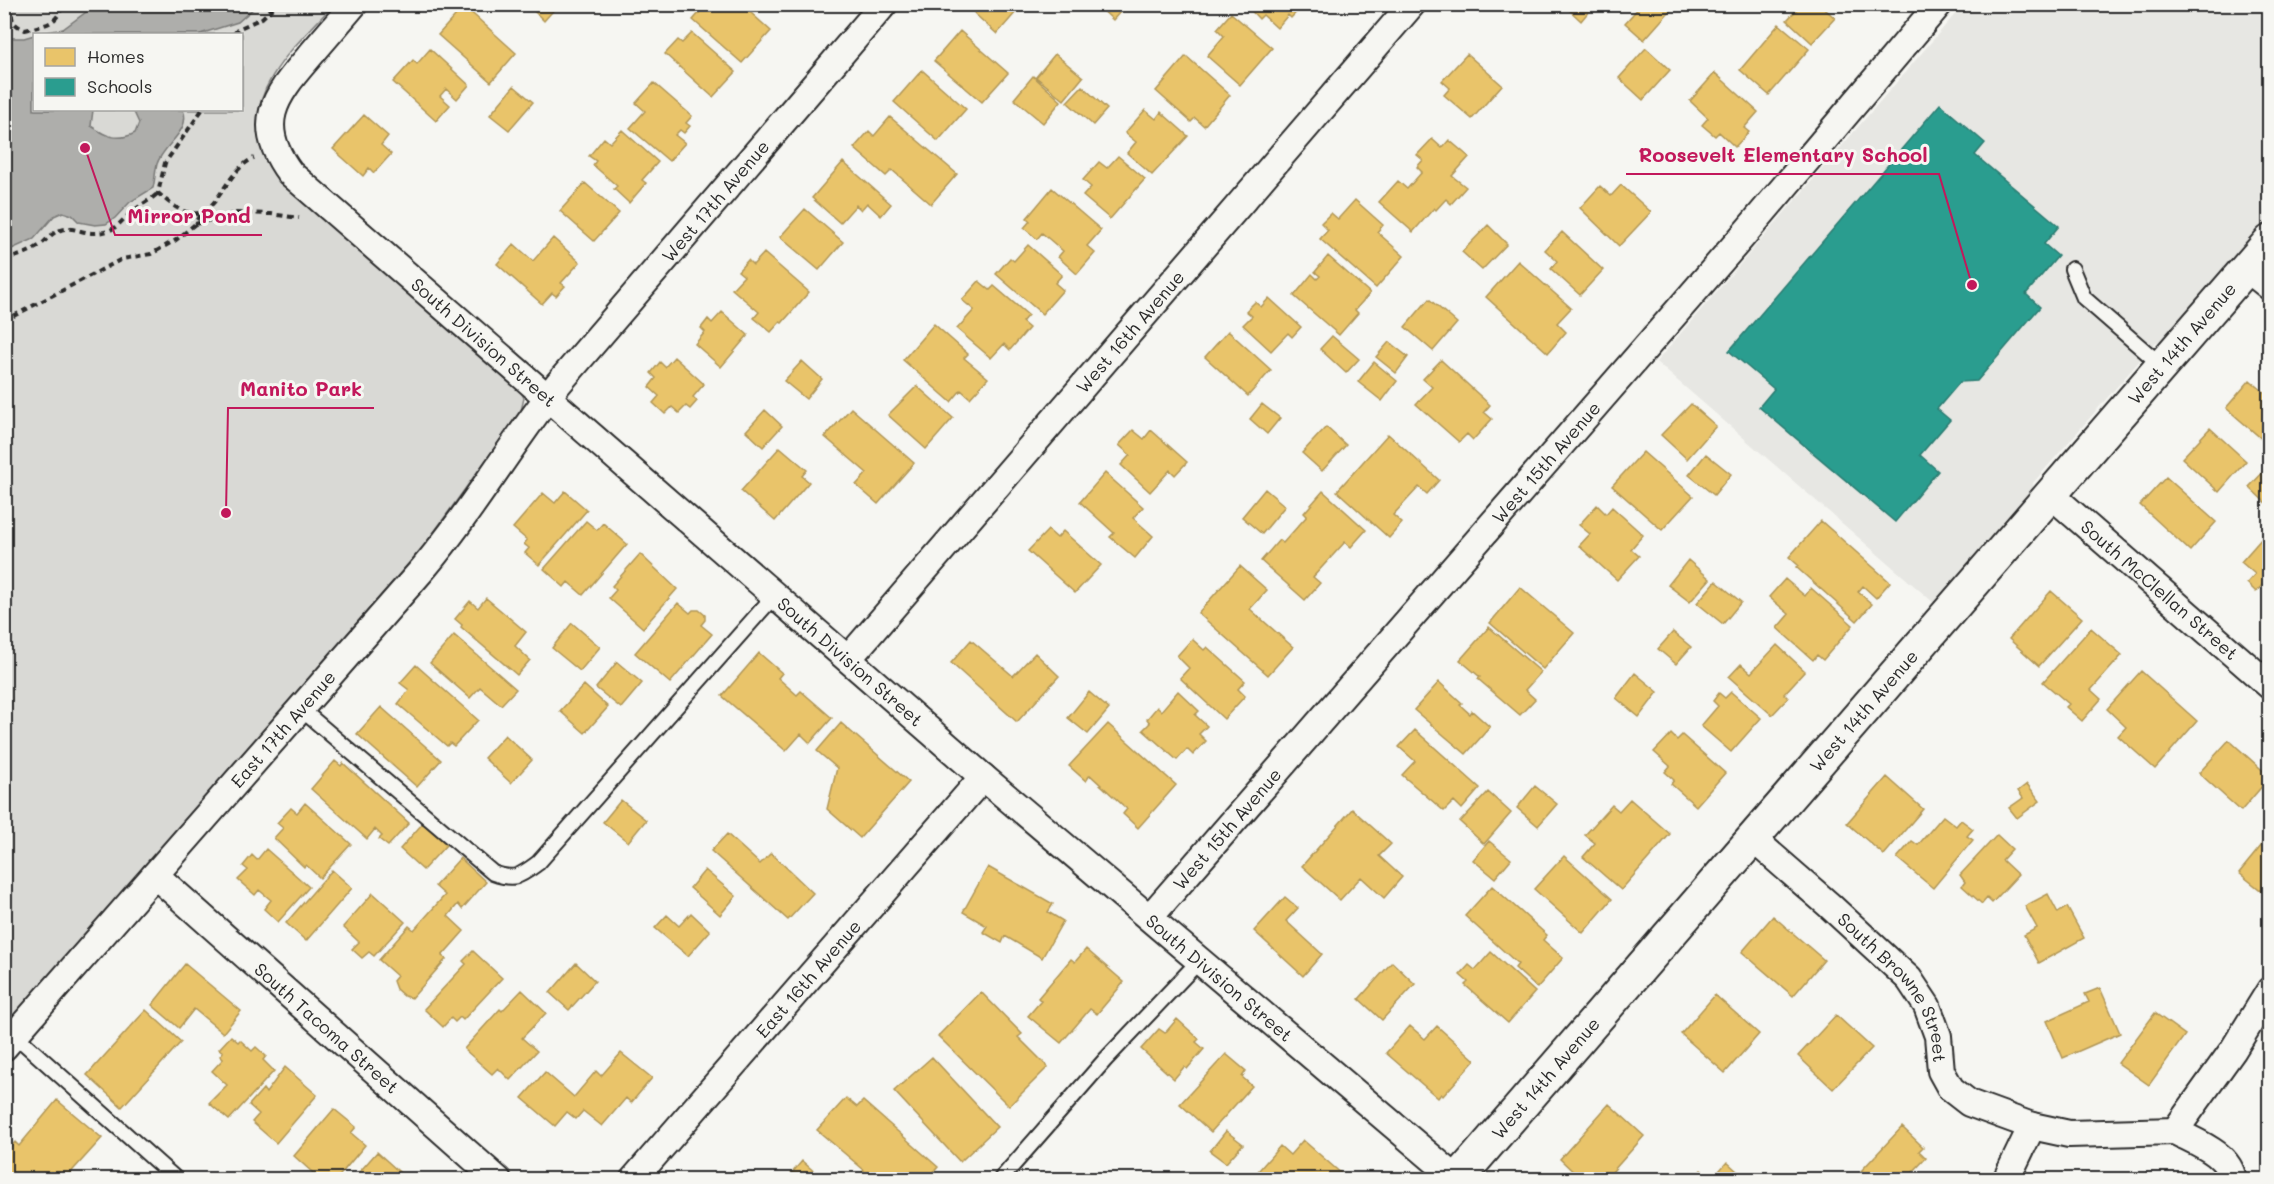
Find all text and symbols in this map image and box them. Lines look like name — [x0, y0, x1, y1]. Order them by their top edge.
legend — [33, 33, 243, 111]
text: Homes — [87, 44, 145, 68]
text: Schools — [87, 74, 152, 98]
street label: West 17th Avenue — [656, 135, 774, 267]
callout: Roosevelt Elementary School — [1626, 136, 1939, 174]
text: Roosevelt Elementary School — [1638, 141, 1928, 167]
callout: Mirror Pond — [115, 197, 262, 235]
text: Mirror Pond — [127, 202, 251, 228]
street label: West 16th Avenue — [1070, 265, 1189, 398]
street label: South Division Street — [406, 272, 562, 412]
street label: West 14th Avenue — [2122, 277, 2241, 409]
callout: Manito Park — [228, 370, 374, 408]
text: Manito Park — [240, 375, 362, 401]
street label: West 15th Avenue — [1486, 396, 1606, 528]
street label: South McClellan Street — [2076, 514, 2243, 665]
street label: South Division Street — [773, 591, 928, 731]
street label: West 14th Avenue — [1804, 644, 1923, 777]
street label: East 17th Avenue — [225, 665, 341, 793]
street label: West 15th Avenue — [1167, 763, 1286, 895]
street label: South Browne Street — [1833, 907, 1952, 1063]
street label: South Division Street — [1141, 908, 1298, 1047]
street label: East 16th Avenue — [750, 914, 866, 1043]
street label: South Tacoma Street — [249, 957, 404, 1099]
street label: West 14th Avenue — [1486, 1012, 1605, 1144]

